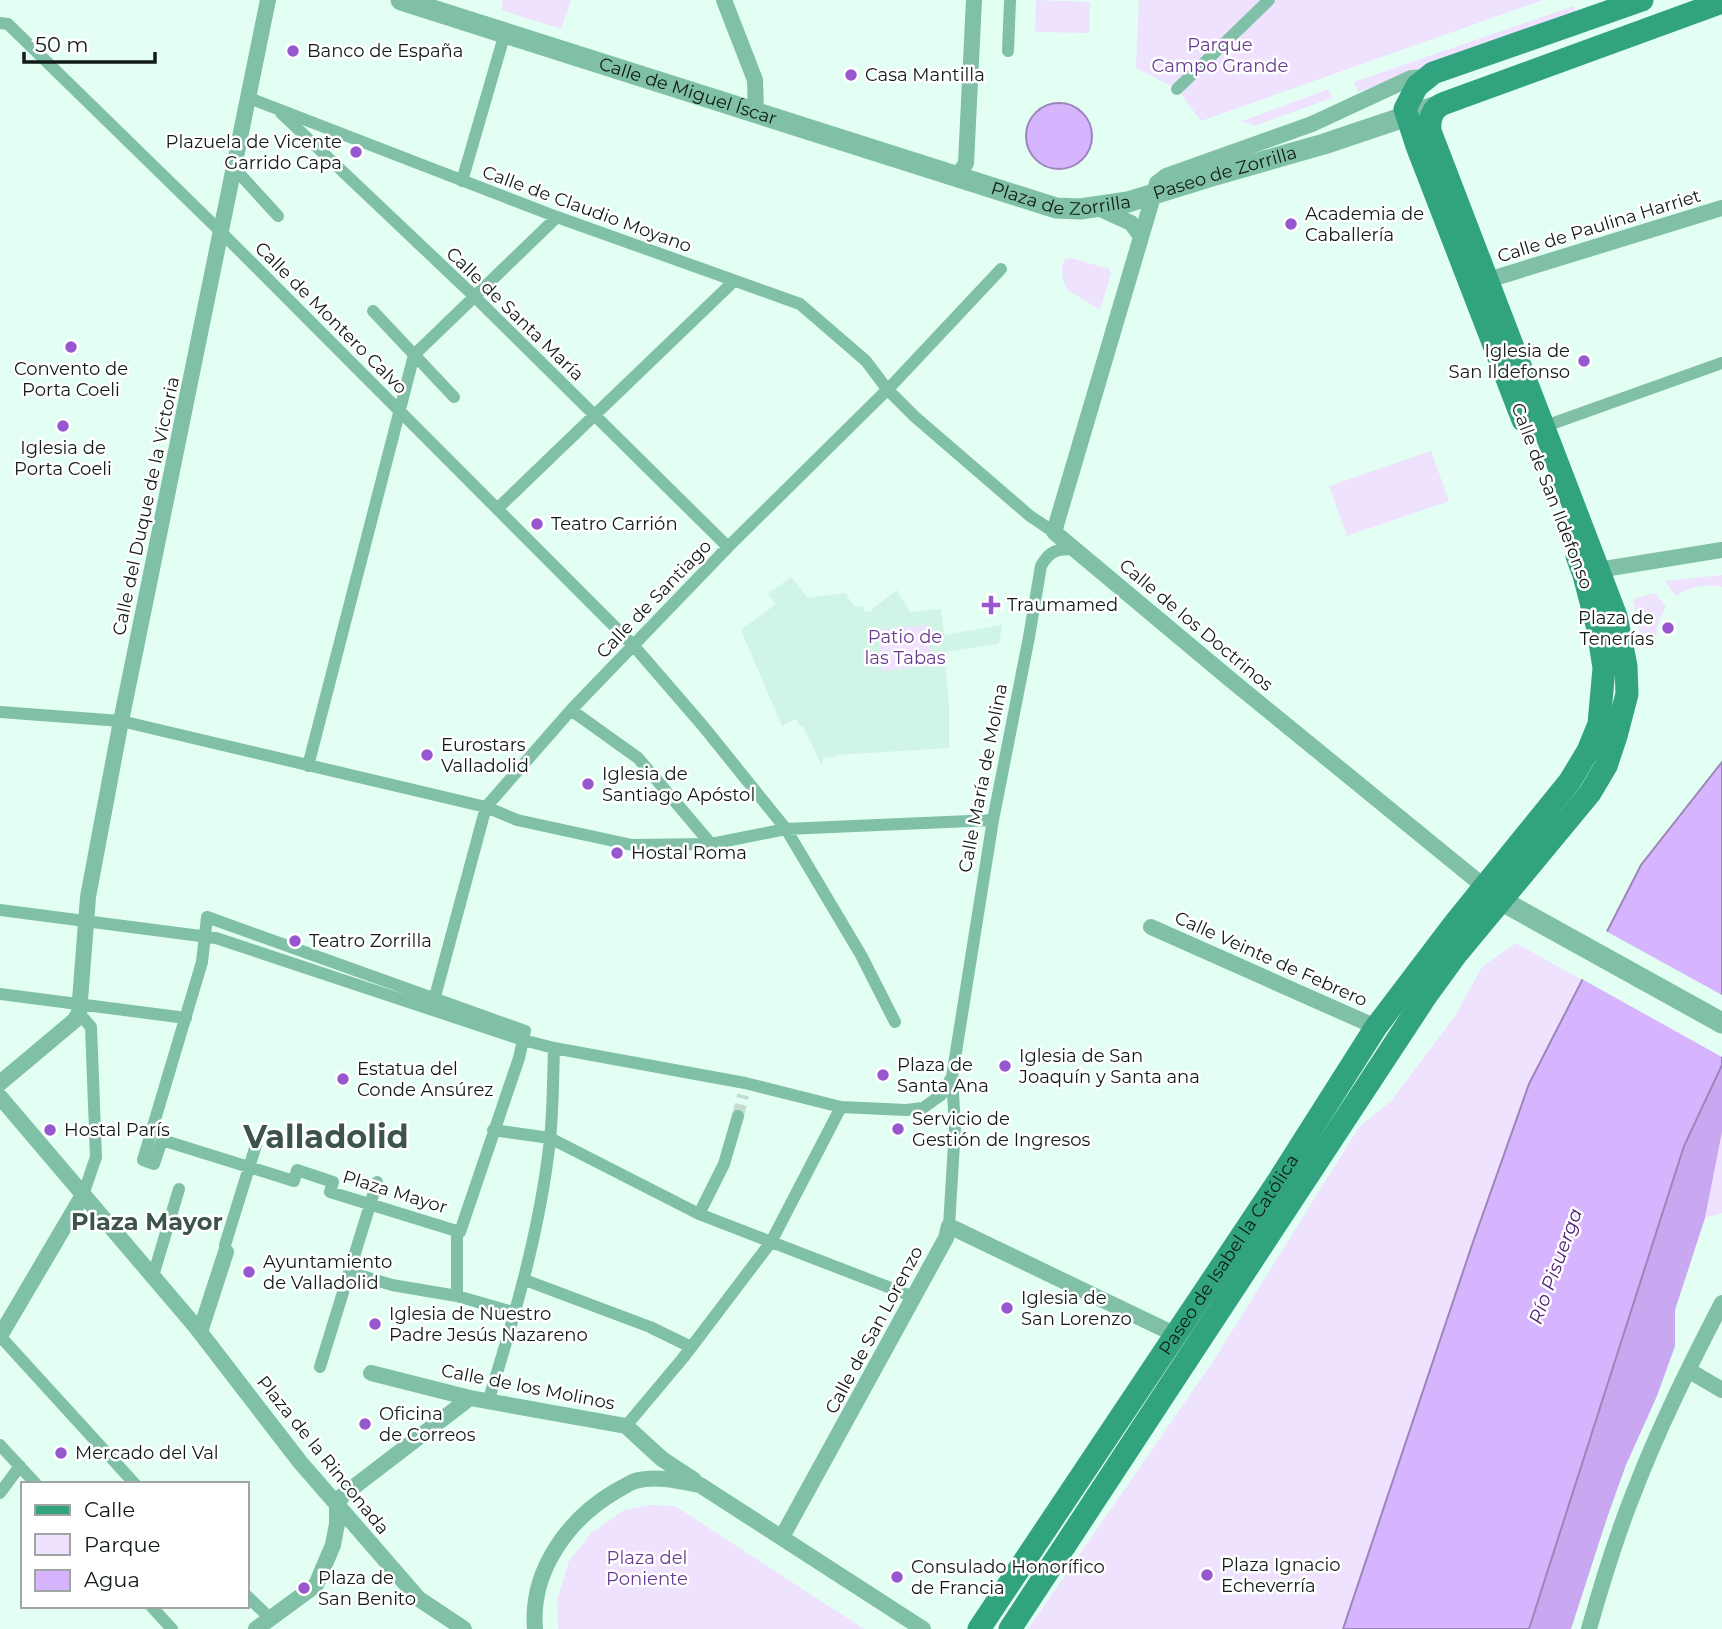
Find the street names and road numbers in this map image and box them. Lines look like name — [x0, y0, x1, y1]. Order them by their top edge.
street label: Calle de Miguel Íscar — [596, 53, 780, 130]
street label: Paseo de Zorrilla — [1150, 141, 1299, 205]
street label: Calle de Claudio Moyano — [479, 161, 695, 257]
street label: Plaza de Zorrilla — [988, 177, 1132, 220]
street label: Calle de Paulina Harriet — [1495, 185, 1703, 267]
street label: Calle de Montero Calvo — [250, 237, 412, 399]
street label: Calle de Santa María — [442, 243, 588, 385]
street label: Calle del Duque de la Victoria — [108, 375, 184, 637]
street label: Calle de San Ildefonso — [1506, 400, 1598, 592]
street label: Calle de Santiago — [592, 535, 716, 663]
street label: Calle de los Doctrinos — [1115, 554, 1277, 696]
street label: Calle María de Molina — [954, 682, 1012, 874]
street label: Calle Veinte de Febrero — [1171, 907, 1371, 1011]
street label: Paseo de Isabel la Católica — [1154, 1150, 1303, 1359]
street label: Plaza Mayor — [340, 1166, 450, 1218]
street label: Calle de San Lorenzo — [820, 1242, 928, 1418]
street label: Calle de los Molinos — [439, 1359, 617, 1415]
street label: Plaza de la Rinconada — [252, 1371, 394, 1539]

